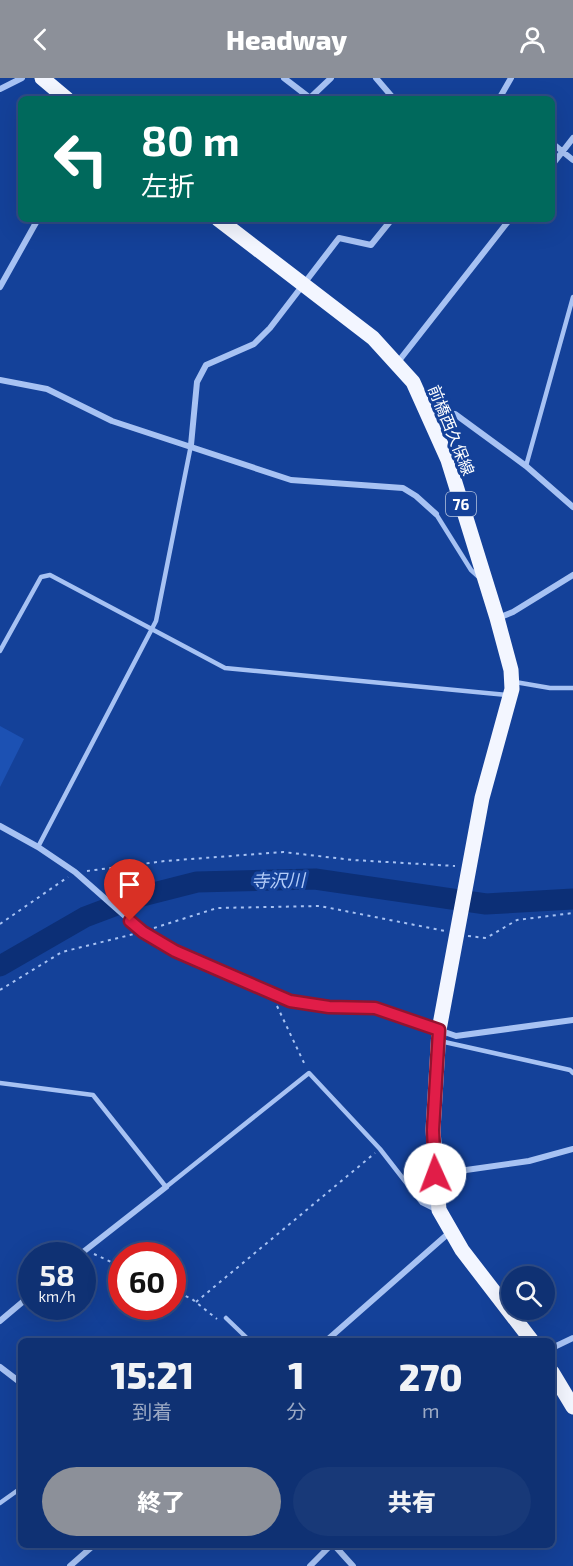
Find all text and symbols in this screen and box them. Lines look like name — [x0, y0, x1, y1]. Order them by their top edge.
icon: back — [24, 23, 57, 56]
text: Headway — [226, 23, 347, 55]
icon: person — [516, 23, 549, 56]
text: 80 m — [141, 114, 240, 164]
icon: left — [42, 120, 120, 198]
text: 左折 — [141, 169, 195, 201]
street label: 前橋西久保線 — [425, 382, 479, 478]
road number: 76 — [446, 492, 476, 516]
pin — [104, 859, 155, 921]
icon: arrive — [113, 868, 146, 901]
water label: 寺沢川 — [251, 868, 307, 891]
position arrow — [403, 1142, 467, 1206]
speed limit sign: 60 — [108, 1242, 186, 1320]
text: 58 — [39, 1256, 75, 1292]
map controls — [501, 1266, 555, 1320]
button: search — [501, 1266, 555, 1320]
text: km/h — [38, 1287, 76, 1305]
text: 15:21 — [110, 1353, 194, 1396]
text: 1 — [288, 1353, 305, 1396]
text: 270 — [399, 1355, 463, 1398]
text: m — [422, 1398, 439, 1422]
text: 到着 — [132, 1399, 172, 1423]
text: 分 — [286, 1399, 306, 1423]
button: 終了 — [42, 1467, 281, 1536]
button: 共有 — [293, 1467, 531, 1536]

